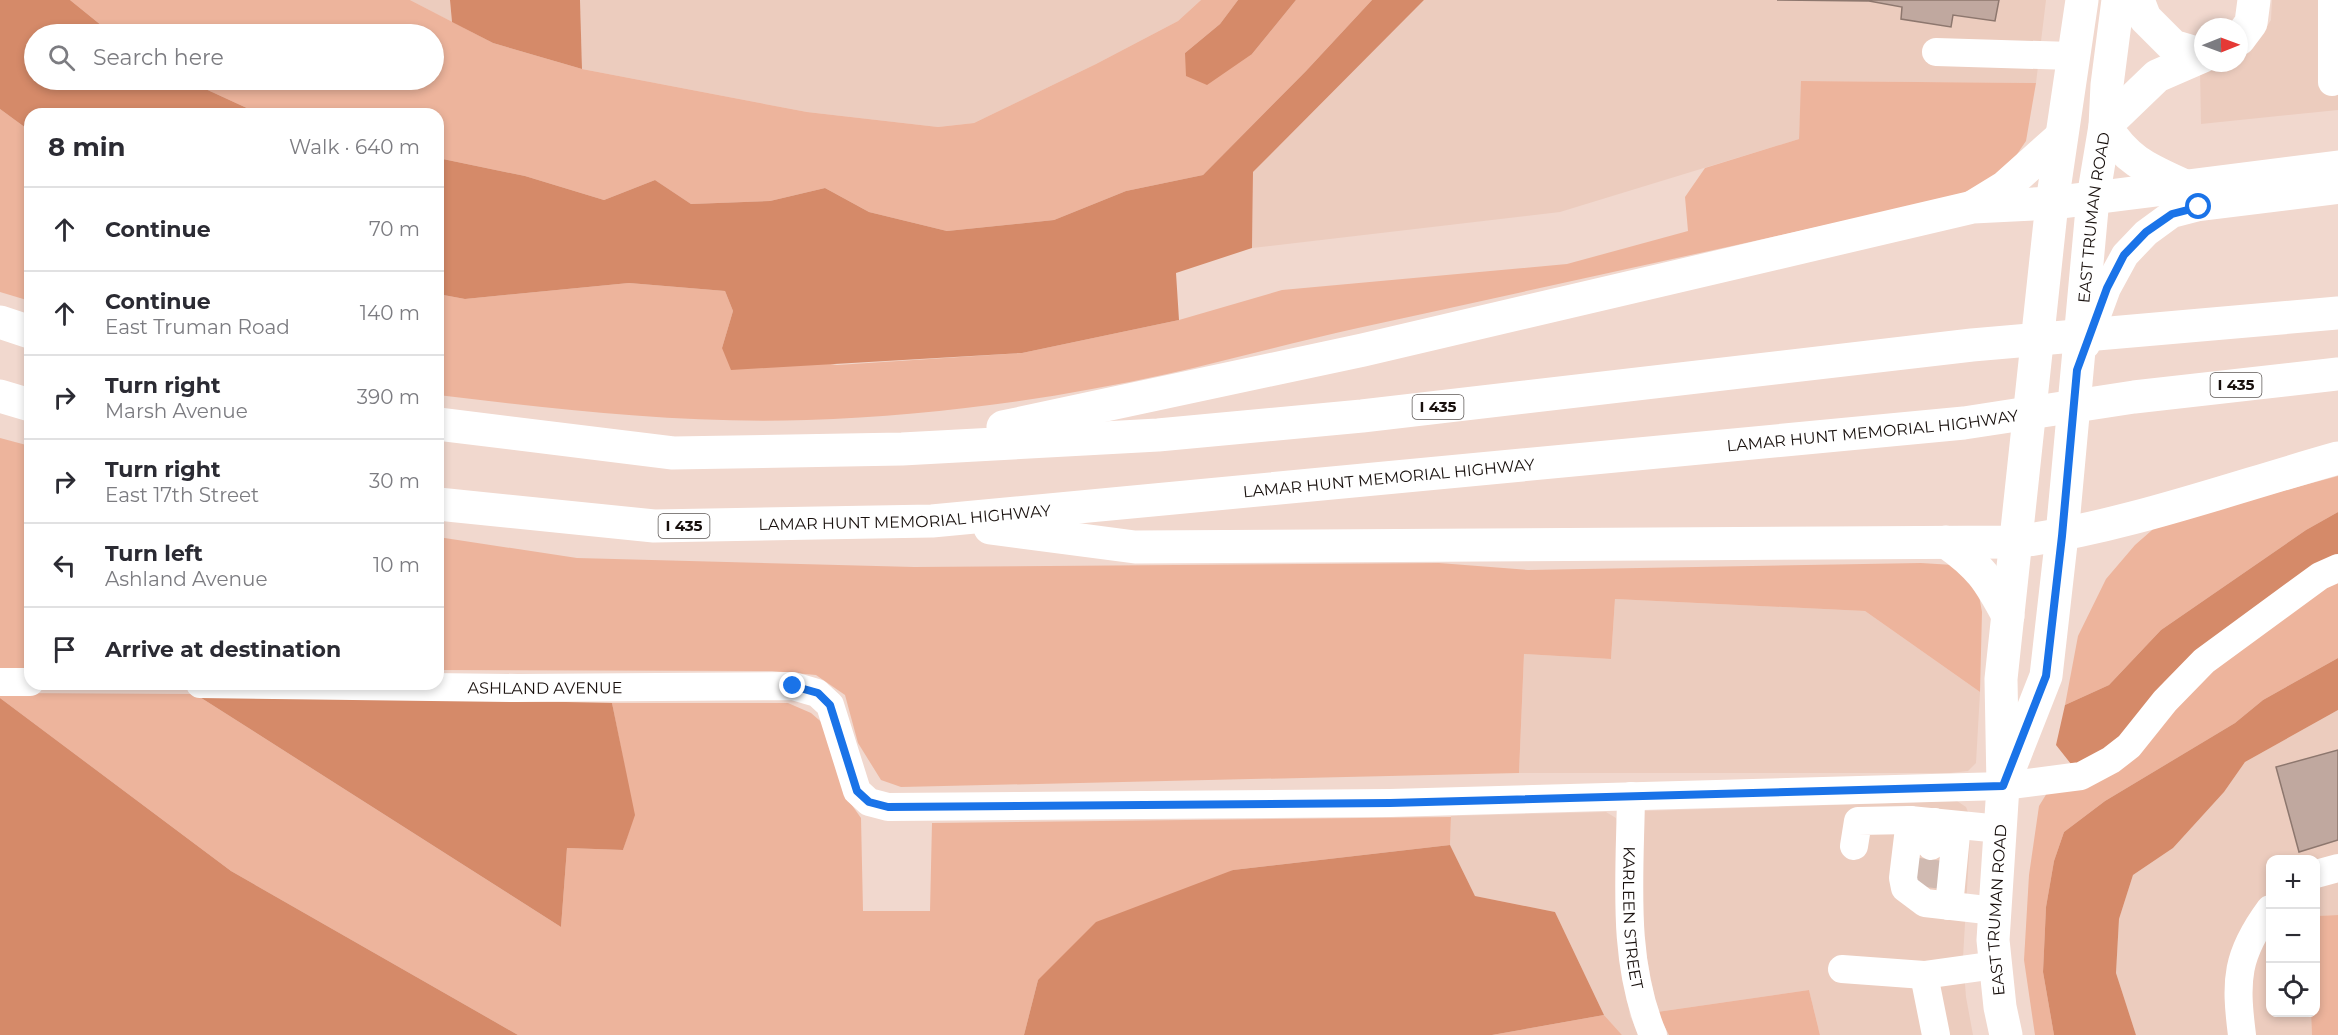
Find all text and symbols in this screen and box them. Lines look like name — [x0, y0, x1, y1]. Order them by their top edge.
north arrow — [2194, 18, 2248, 72]
search box — [24, 24, 444, 90]
icon: search — [45, 41, 78, 74]
text: Search here — [93, 44, 224, 71]
text: 8 min — [48, 131, 126, 163]
street label: EAST TRUMAN ROAD — [2074, 131, 2114, 304]
text: Walk · 640 m — [289, 135, 420, 159]
route start — [2185, 193, 2211, 219]
icon: ahead — [48, 213, 81, 246]
text: Continue — [105, 216, 211, 243]
text: 70 m — [369, 217, 420, 241]
text: Continue — [105, 288, 211, 315]
icon: ahead — [48, 297, 81, 330]
text: 140 m — [360, 301, 420, 325]
text: East Truman Road — [105, 315, 290, 339]
text: Turn right — [105, 372, 220, 399]
road number: I 435 — [2210, 373, 2262, 397]
icon: right — [48, 381, 81, 414]
text: 390 m — [357, 385, 420, 409]
road number: I 435 — [1412, 395, 1464, 419]
text: Marsh Avenue — [105, 399, 248, 423]
street label: LAMAR HUNT MEMORIAL HIGHWAY — [1726, 406, 2020, 455]
street label: LAMAR HUNT MEMORIAL HIGHWAY — [1242, 455, 1536, 501]
text: Turn right — [105, 456, 220, 483]
icon: right — [48, 465, 81, 498]
text: 30 m — [369, 469, 420, 493]
text: East 17th Street — [105, 483, 259, 507]
street label: LAMAR HUNT MEMORIAL HIGHWAY — [758, 501, 1053, 534]
road number: I 435 — [658, 514, 710, 538]
text: Turn left — [105, 540, 203, 567]
icon: left — [48, 549, 81, 582]
text: 10 m — [373, 553, 420, 577]
text: Ashland Avenue — [105, 567, 268, 591]
icon: arrive — [48, 633, 81, 666]
text: Arrive at destination — [105, 636, 341, 663]
route end — [779, 672, 805, 698]
street label: ASHLAND AVENUE — [468, 678, 622, 698]
street label: EAST TRUMAN ROAD — [1984, 824, 2011, 997]
street label: KARLEEN STREET — [1619, 846, 1647, 992]
map controls — [2266, 855, 2320, 1017]
button: + — [2266, 855, 2320, 909]
button: − — [2266, 909, 2320, 963]
button: locate — [2266, 963, 2320, 1017]

